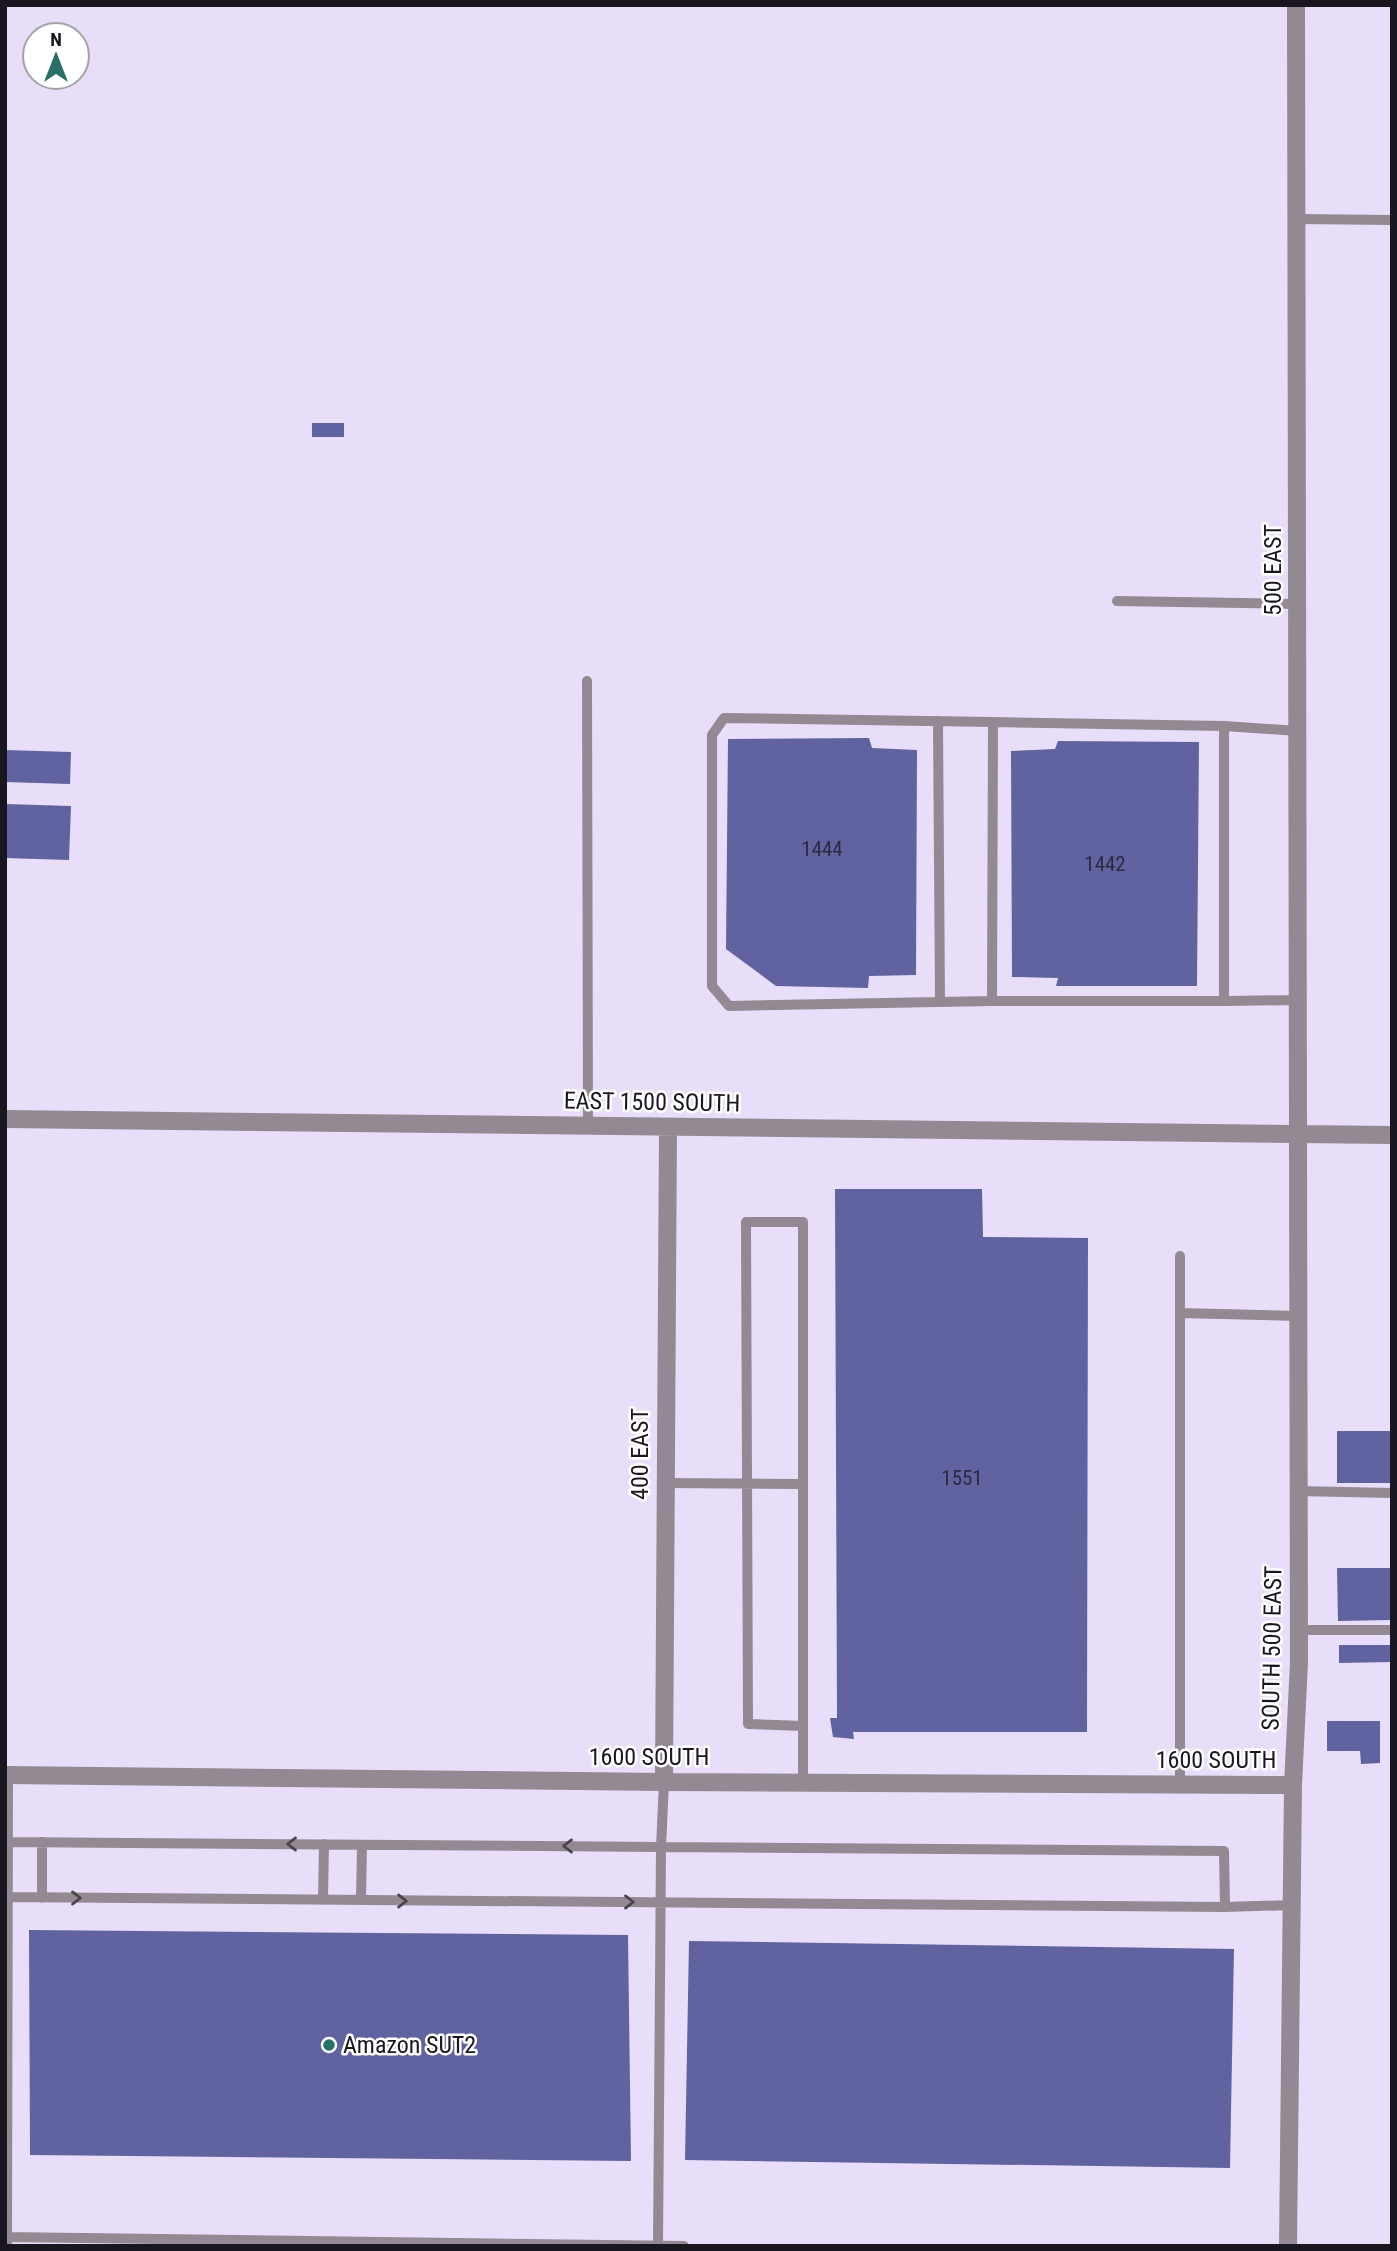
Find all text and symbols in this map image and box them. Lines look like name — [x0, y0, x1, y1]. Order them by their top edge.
north arrow — [21, 21, 91, 91]
text: N — [50, 28, 62, 51]
street label: 500 EAST — [1259, 524, 1287, 616]
house number: 1444 — [801, 837, 843, 861]
house number: 1442 — [1084, 852, 1126, 876]
street label: EAST 1500 SOUTH — [564, 1086, 740, 1118]
street label: 400 EAST — [626, 1408, 654, 1500]
house number: 1551 — [941, 1466, 983, 1490]
street label: SOUTH 500 EAST — [1257, 1565, 1287, 1731]
street label: 1600 SOUTH — [589, 1743, 709, 1771]
street label: 1600 SOUTH — [1156, 1746, 1276, 1774]
one-way arrow — [286, 1836, 296, 1852]
one-way arrow — [562, 1838, 573, 1854]
one-way arrow — [71, 1890, 82, 1906]
one-way arrow — [397, 1893, 407, 1909]
one-way arrow — [624, 1894, 635, 1910]
place label: Amazon SUT2 — [343, 2031, 476, 2059]
marker: Amazon SUT2 — [321, 2037, 337, 2053]

